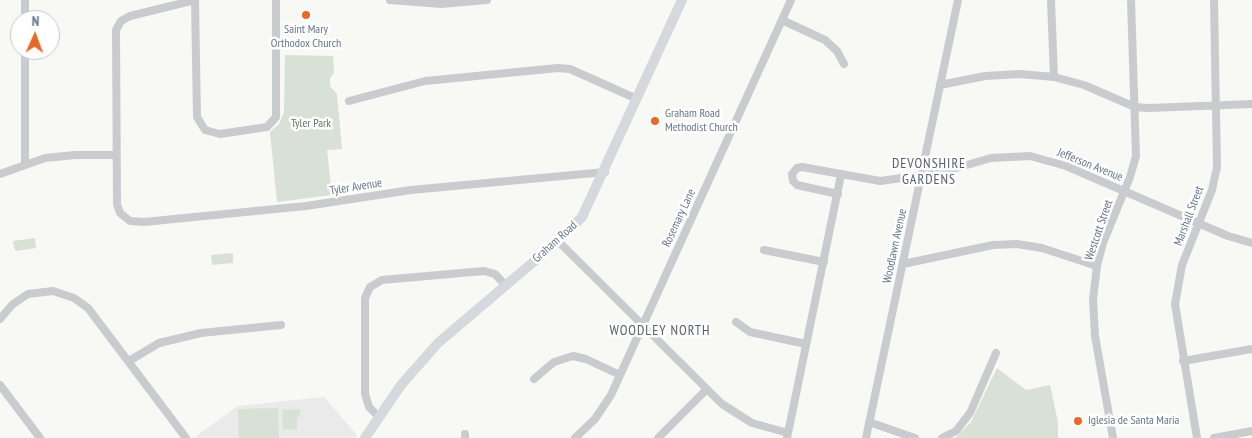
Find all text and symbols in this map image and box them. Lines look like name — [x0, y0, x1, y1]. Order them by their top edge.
marker: Saint Mary Orthodox Church — [300, 9, 312, 21]
north arrow — [10, 10, 60, 60]
text: N — [31, 12, 40, 30]
place label: Saint Mary Orthodox Church — [271, 23, 341, 51]
place label: Graham Road Methodist Church — [665, 107, 738, 135]
marker: Graham Road Methodist Church — [649, 115, 661, 127]
park label: Tyler Park — [291, 117, 331, 131]
street label: Jefferson Avenue — [1055, 145, 1125, 185]
district label: DEVONSHIRE GARDENS — [891, 156, 967, 188]
street label: Tyler Avenue — [329, 176, 383, 198]
street label: Marshall Street — [1171, 184, 1207, 248]
street label: Rosemary Lane — [659, 187, 699, 249]
street label: Westcott Street — [1082, 198, 1116, 262]
street label: Woodlawn Avenue — [880, 207, 910, 285]
street label: Graham Road — [530, 218, 580, 266]
district label: WOODLEY NORTH — [608, 323, 712, 339]
place label: Iglesia de Santa Maria — [1088, 414, 1179, 428]
marker: Iglesia de Santa Maria — [1072, 415, 1084, 427]

